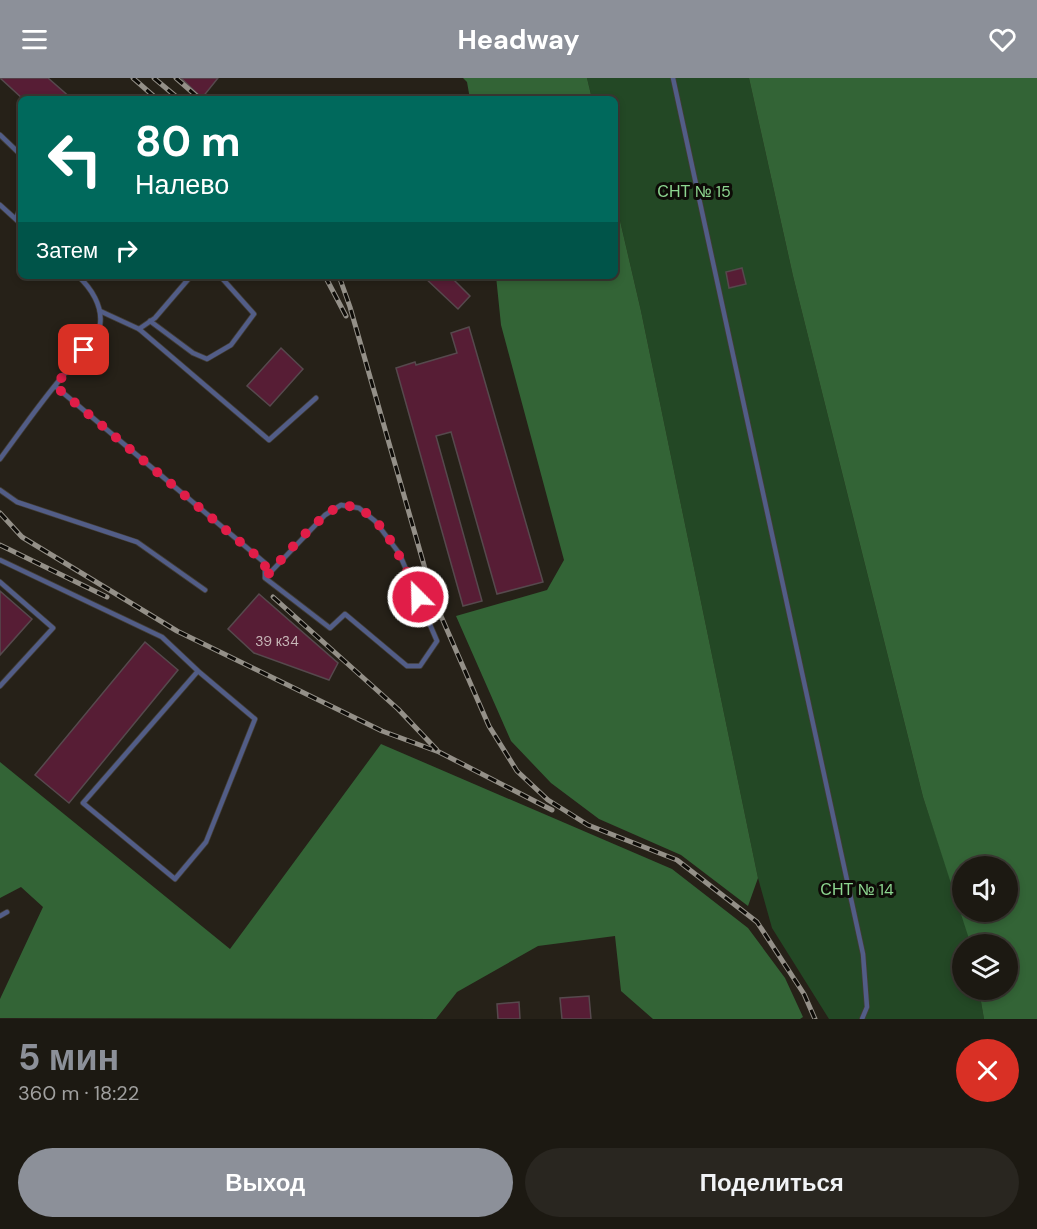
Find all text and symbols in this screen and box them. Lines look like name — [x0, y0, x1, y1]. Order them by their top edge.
text: Headway — [457, 22, 580, 57]
icon: menu — [18, 23, 51, 56]
icon: heart — [986, 23, 1019, 56]
text: 80 m — [135, 114, 241, 169]
icon: left — [36, 120, 114, 198]
text: Налево — [135, 167, 229, 202]
park label: СНТ № 15 — [657, 181, 731, 202]
icon: right — [110, 234, 143, 267]
text: Затем — [36, 236, 98, 265]
pin — [58, 324, 109, 375]
icon: arrive — [67, 333, 100, 366]
position arrow — [386, 565, 450, 629]
house number: 39 к34 — [255, 632, 299, 650]
map controls — [952, 856, 1018, 1000]
button: sound — [952, 856, 1018, 922]
park label: СНТ № 14 — [820, 879, 894, 900]
button: layers — [952, 934, 1018, 1000]
text: 5 мин — [18, 1034, 119, 1081]
button: close — [956, 1039, 1019, 1102]
text: 360 m · 18:22 — [18, 1080, 139, 1106]
button: Выход — [18, 1148, 513, 1217]
button: Поделиться — [525, 1148, 1019, 1217]

